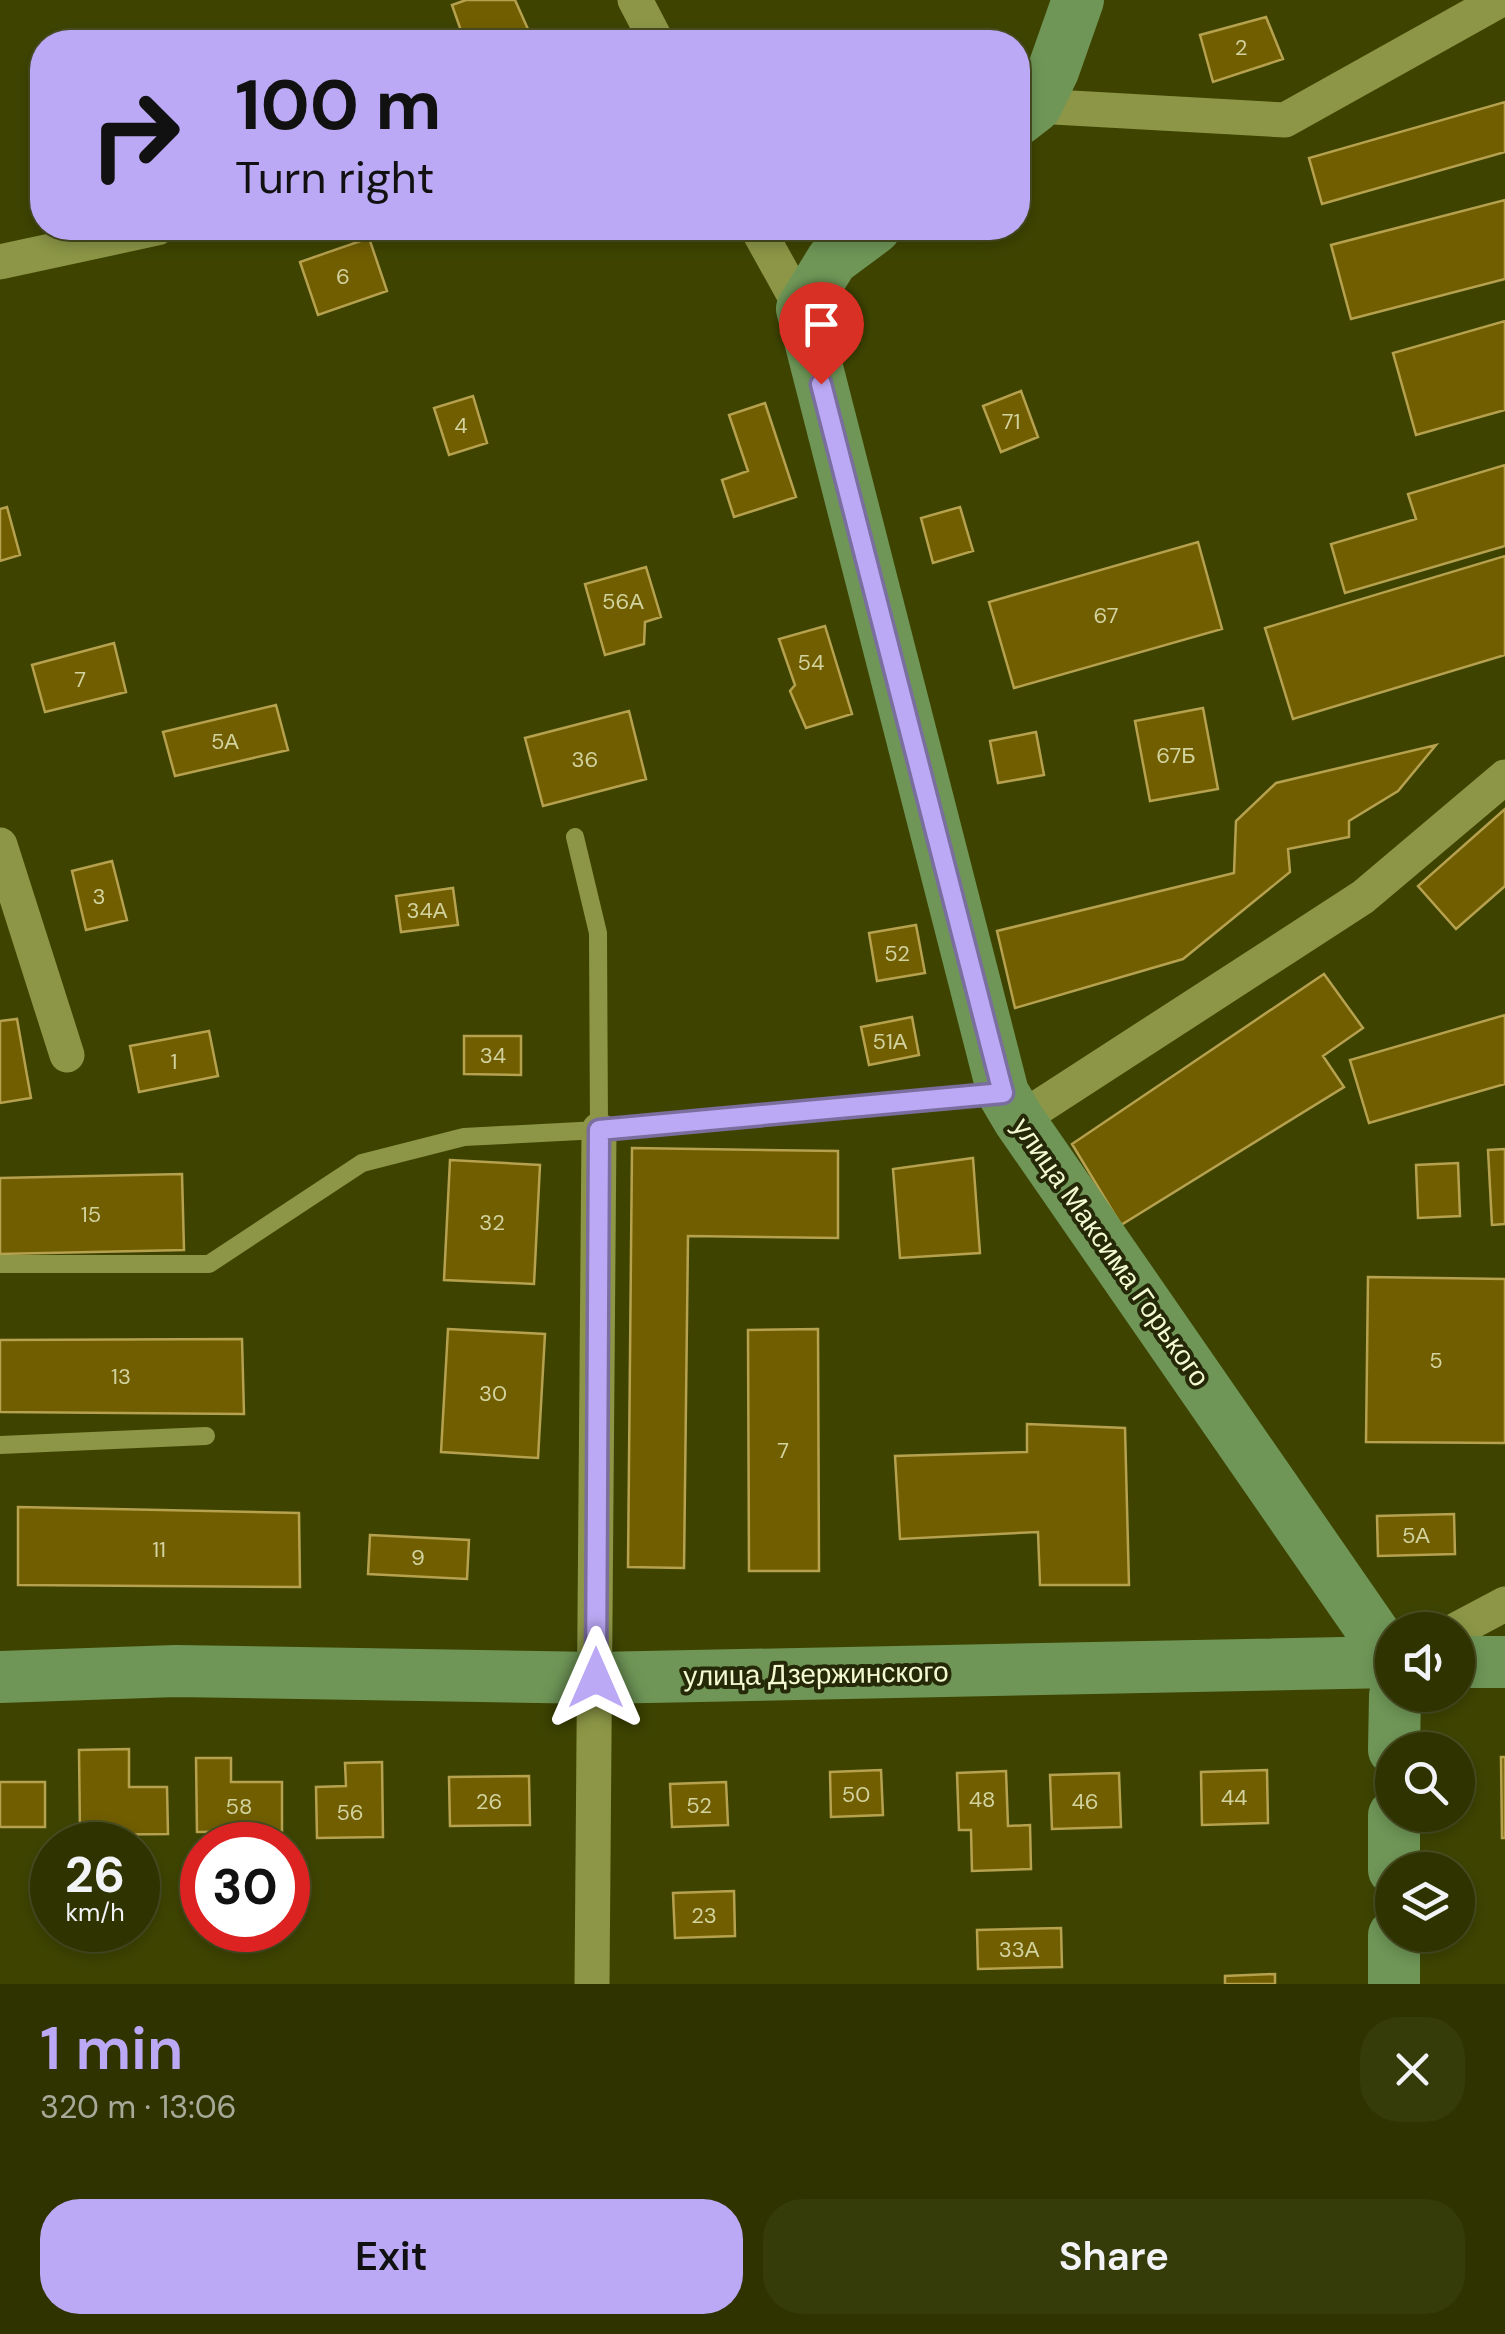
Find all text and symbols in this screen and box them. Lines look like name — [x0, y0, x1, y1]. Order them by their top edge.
house number: 2 — [1235, 33, 1247, 62]
text: 100 m — [235, 60, 441, 151]
icon: right — [70, 70, 200, 200]
text: Turn right — [235, 148, 434, 207]
house number: 6 — [336, 262, 350, 291]
pin — [779, 282, 864, 385]
icon: arrive — [794, 297, 849, 352]
house number: 71 — [1002, 407, 1020, 436]
house number: 4 — [454, 411, 468, 440]
house number: 56А — [602, 587, 644, 616]
house number: 67 — [1094, 601, 1119, 630]
house number: 54 — [798, 648, 824, 677]
house number: 7 — [74, 665, 86, 694]
house number: 5А — [211, 727, 239, 756]
house number: 67Б — [1156, 741, 1196, 770]
house number: 36 — [572, 745, 598, 774]
house number: 3 — [92, 882, 106, 911]
house number: 34А — [406, 896, 448, 925]
house number: 52 — [884, 939, 910, 968]
house number: 51А — [873, 1027, 908, 1056]
house number: 34 — [480, 1041, 506, 1070]
house number: 1 — [171, 1047, 177, 1076]
street label: улица Максима Горького — [1004, 1110, 1218, 1394]
house number: 15 — [81, 1200, 101, 1229]
house number: 32 — [479, 1208, 505, 1237]
house number: 5 — [1429, 1346, 1443, 1375]
house number: 13 — [111, 1362, 131, 1391]
house number: 30 — [479, 1379, 507, 1408]
house number: 7 — [777, 1436, 789, 1465]
house number: 5А — [1402, 1521, 1430, 1550]
house number: 11 — [152, 1535, 166, 1564]
house number: 9 — [411, 1543, 425, 1572]
map controls — [1375, 1612, 1475, 1952]
button: sound — [1375, 1612, 1475, 1712]
position arrow — [544, 1626, 648, 1730]
street label: улица Дзержинского — [683, 1653, 949, 1695]
button: search — [1375, 1732, 1475, 1832]
house number: 50 — [842, 1780, 870, 1809]
house number: 44 — [1221, 1783, 1247, 1812]
house number: 48 — [969, 1785, 995, 1814]
house number: 26 — [476, 1787, 502, 1816]
house number: 46 — [1071, 1787, 1099, 1816]
house number: 52 — [686, 1791, 712, 1820]
house number: 58 — [226, 1792, 252, 1821]
house number: 56 — [336, 1798, 364, 1827]
speed limit sign: 30 — [180, 1822, 310, 1952]
text: 26 — [65, 1842, 125, 1908]
button: layers — [1375, 1852, 1475, 1952]
text: km/h — [65, 1896, 125, 1929]
house number: 23 — [691, 1901, 717, 1930]
house number: 33А — [999, 1935, 1040, 1964]
text: 1 min — [40, 2009, 183, 2088]
button: close — [1360, 2017, 1465, 2122]
text: 320 m · 13:06 — [40, 2086, 237, 2128]
button: Exit — [40, 2199, 743, 2314]
button: Share — [763, 2199, 1465, 2314]

